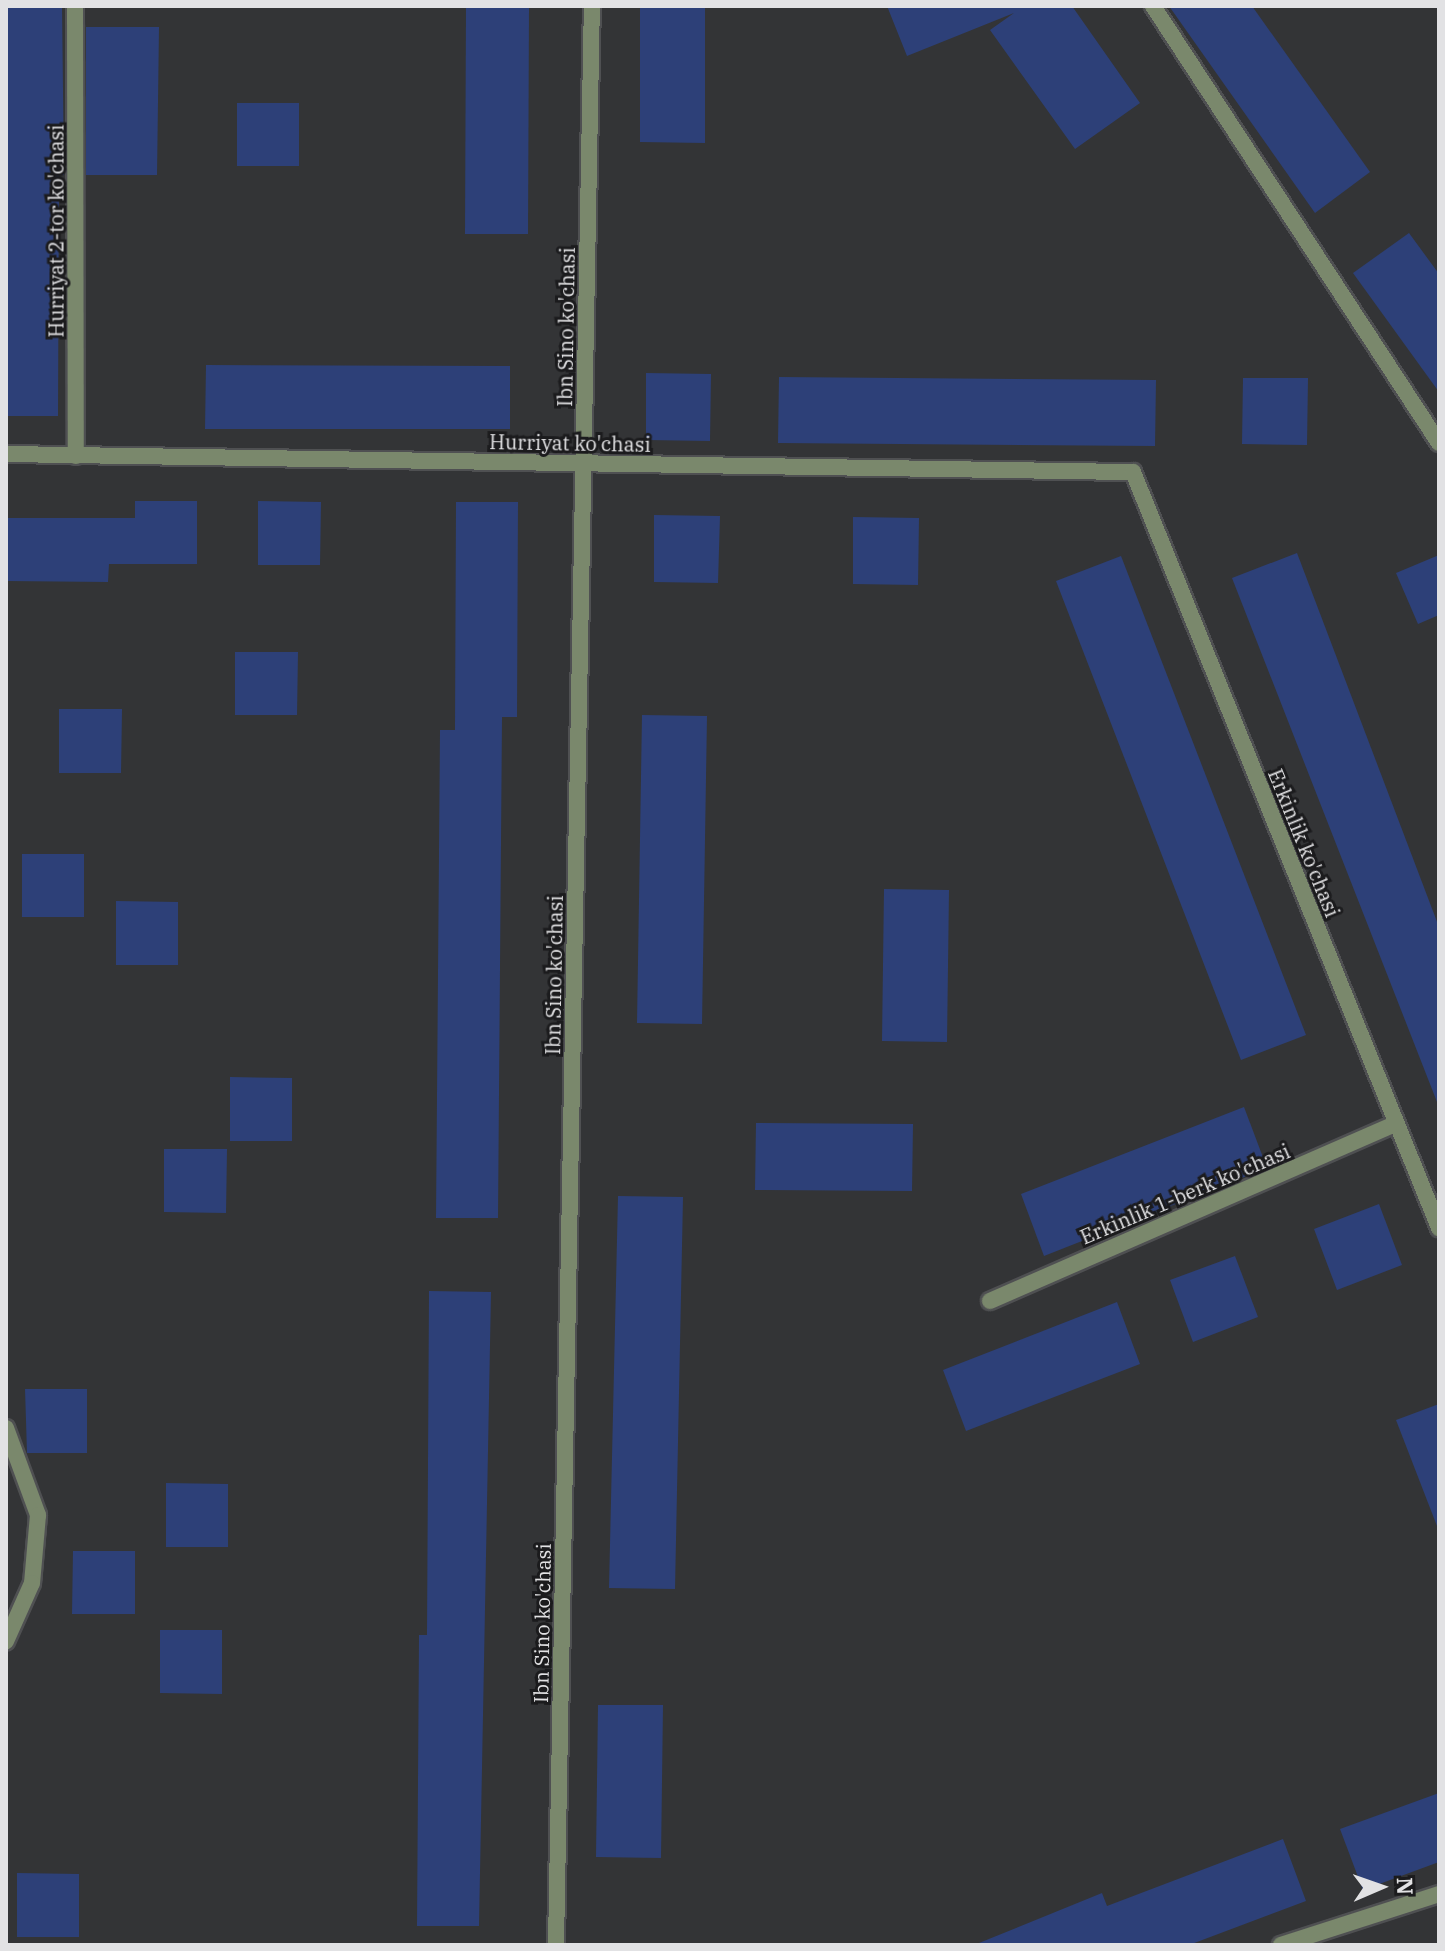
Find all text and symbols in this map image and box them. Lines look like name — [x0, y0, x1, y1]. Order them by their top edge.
street label: Hurriyat 2-tor ko'chasi — [44, 124, 68, 338]
street label: Ibn Sino ko'chasi — [553, 247, 579, 407]
street label: Hurriyat ko'chasi — [489, 430, 651, 456]
street label: Erkinlik ko'chasi — [1263, 765, 1345, 921]
street label: Ibn Sino ko'chasi — [541, 895, 567, 1055]
street label: Erkinlik 1-berk ko'chasi — [1077, 1139, 1293, 1249]
street label: Ibn Sino ko'chasi — [529, 1543, 555, 1703]
north arrow — [1341, 1847, 1421, 1927]
text: N — [1391, 1877, 1420, 1895]

